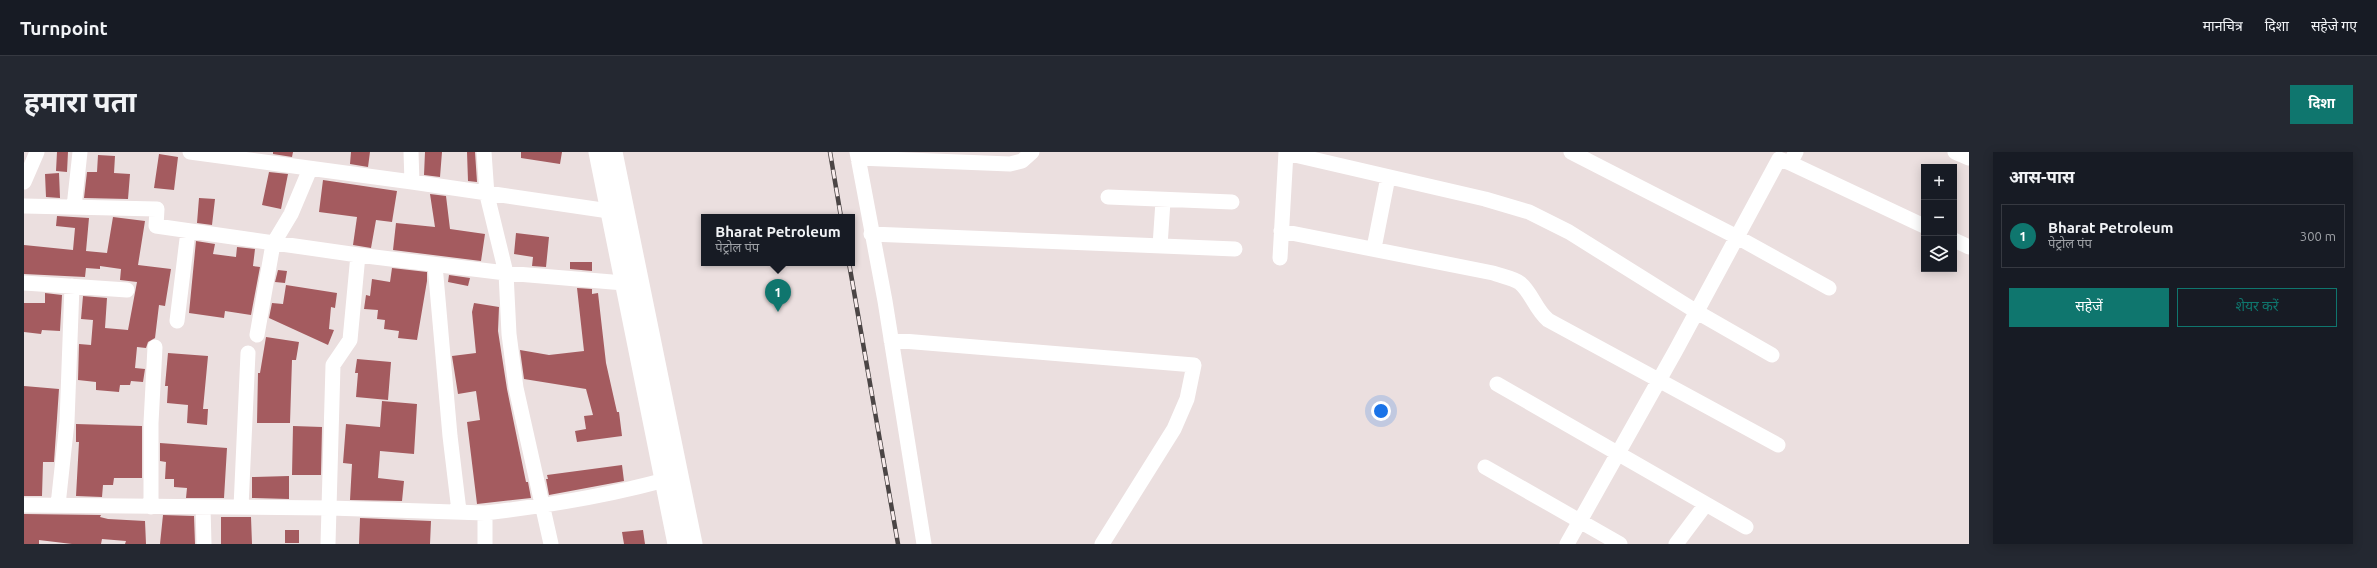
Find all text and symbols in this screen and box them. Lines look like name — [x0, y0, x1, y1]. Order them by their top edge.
text: Turnpoint — [20, 17, 108, 39]
text: मानचित्र — [2203, 18, 2243, 34]
text: दिशा — [2265, 18, 2289, 34]
text: सहेजे गए — [2311, 18, 2357, 34]
button: दिशा — [2290, 85, 2353, 124]
text: हमारा पता — [24, 86, 136, 117]
map controls — [1921, 164, 1957, 272]
button: + — [1921, 164, 1957, 200]
text: आस-पास — [2009, 167, 2075, 186]
button: − — [1921, 200, 1957, 236]
popup — [701, 214, 855, 266]
text: Bharat Petroleum — [2048, 219, 2173, 236]
text: Bharat Petroleum — [715, 223, 841, 240]
text: 1 — [2019, 229, 2027, 243]
text: 300 m — [2300, 229, 2336, 243]
button: layers — [1921, 236, 1957, 272]
text: पेट्रोल पंप — [2048, 236, 2092, 250]
text: पेट्रोल पंप — [715, 240, 759, 254]
pin: 1 — [765, 279, 791, 312]
button: सहेजें — [2009, 288, 2169, 327]
button: शेयर करें — [2177, 288, 2337, 327]
your location — [1371, 401, 1391, 421]

